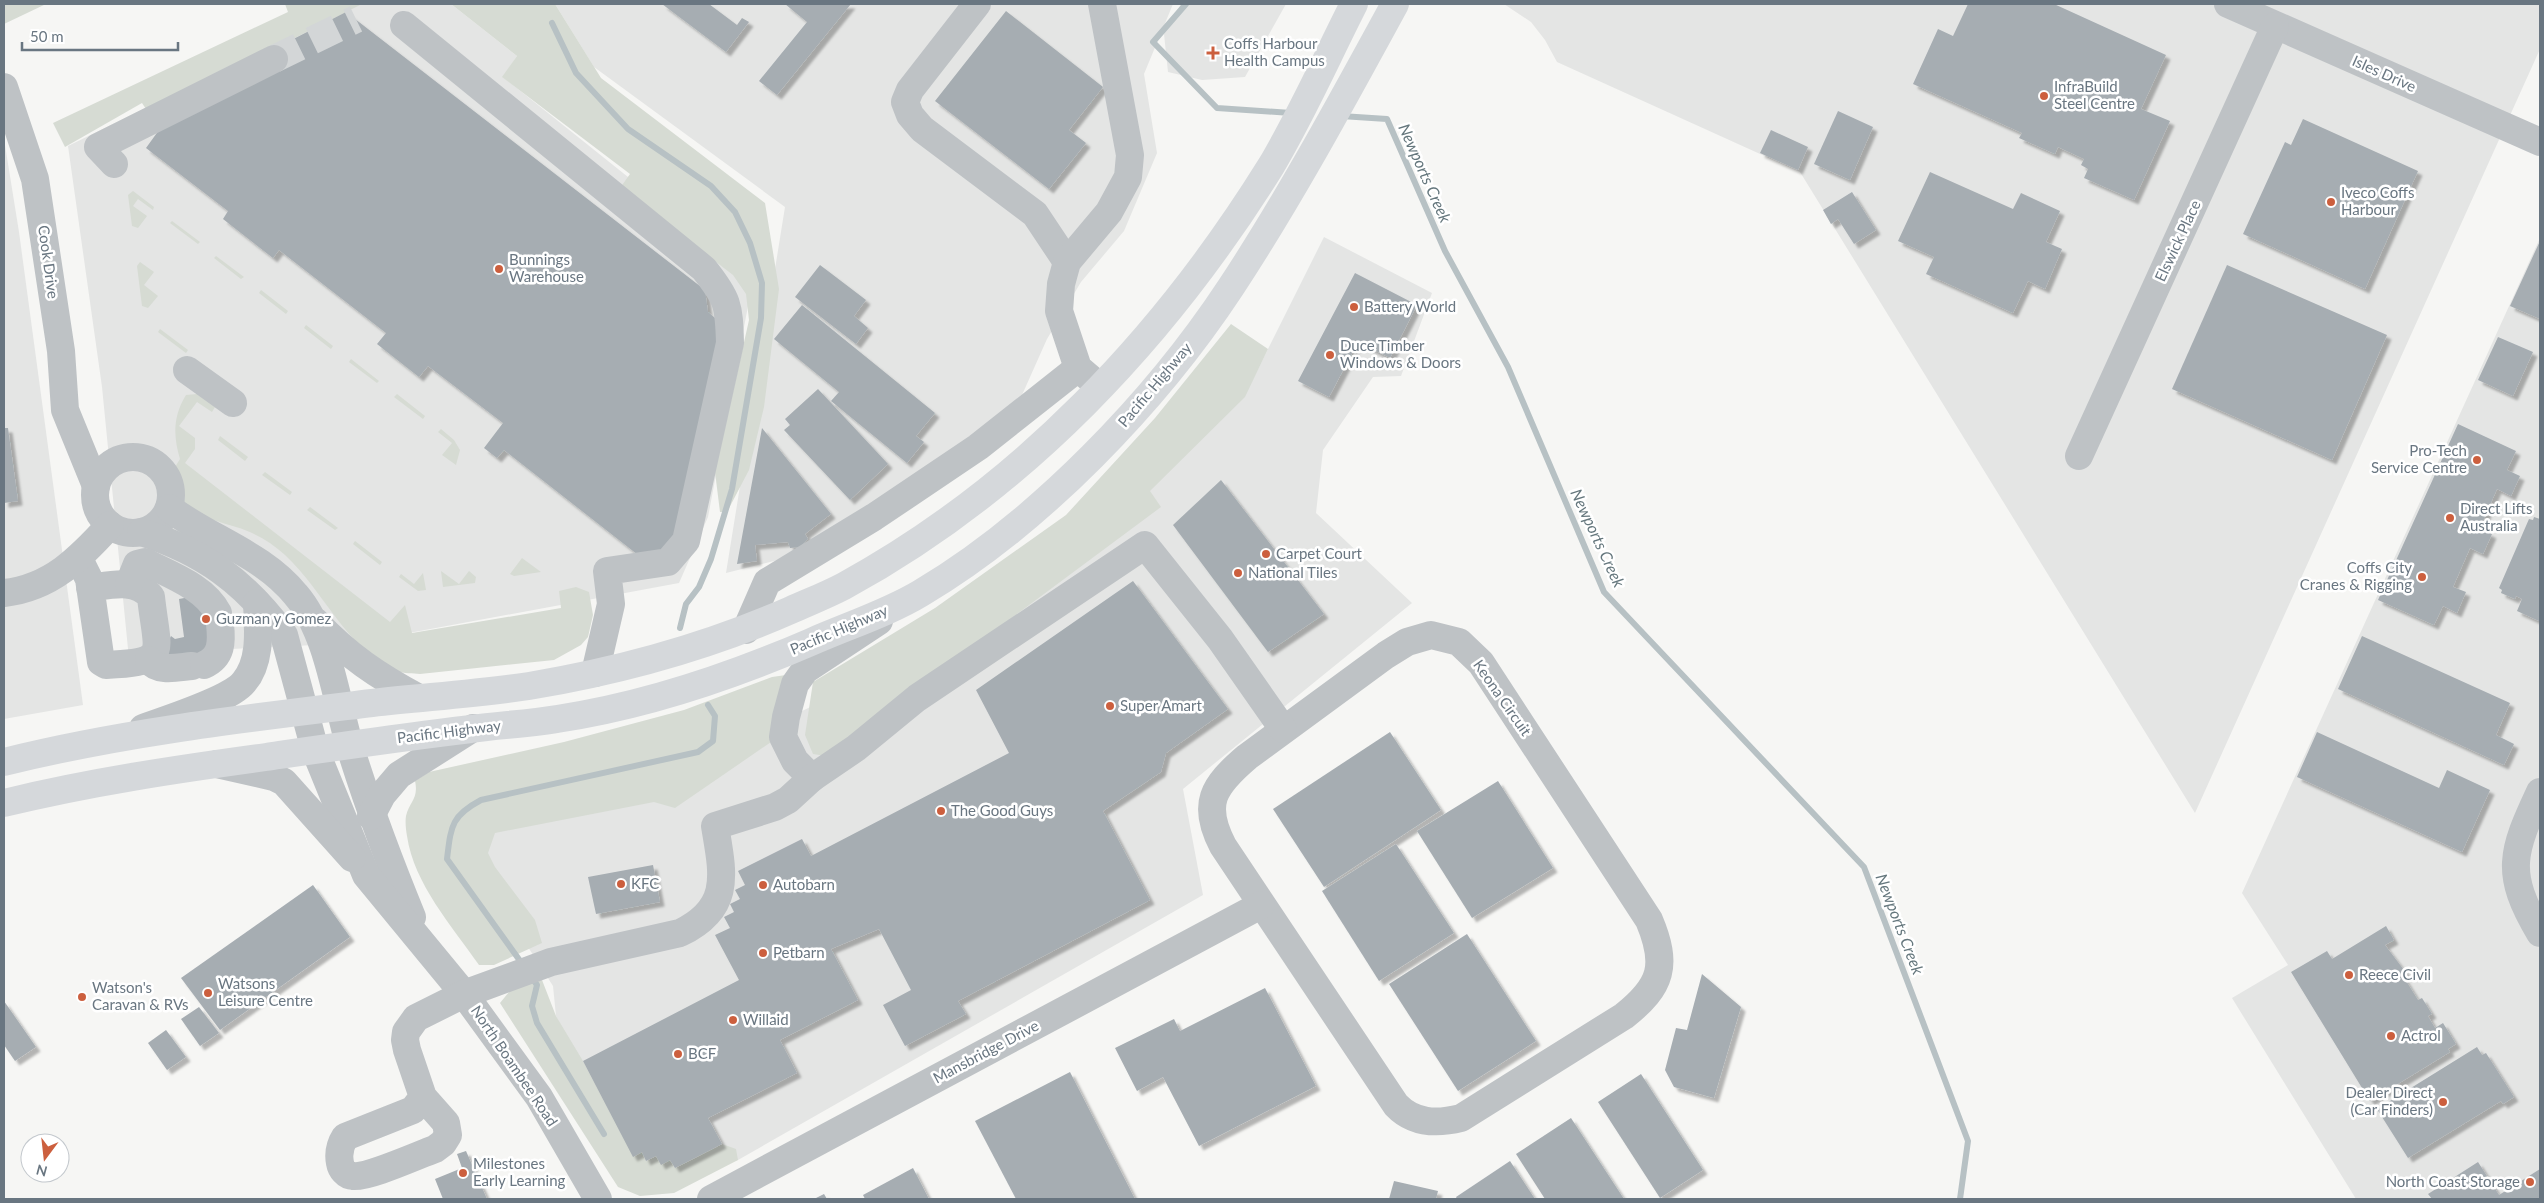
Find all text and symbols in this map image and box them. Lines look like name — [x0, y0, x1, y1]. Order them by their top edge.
scale bar — [22, 20, 179, 52]
text: 50 m — [30, 27, 64, 45]
place label: Coffs Harbour Health Campus — [1224, 34, 1325, 69]
marker: Coffs Harbour Health Campus — [1206, 46, 1220, 60]
street label: Isles Drive — [2350, 51, 2419, 95]
place label: InfraBuild Steel Centre — [2054, 77, 2135, 112]
marker: InfraBuild Steel Centre — [2038, 90, 2050, 102]
water label: Newports Creek — [1395, 120, 1456, 226]
place label: Iveco Coffs Harbour — [2341, 183, 2415, 218]
marker: Iveco Coffs Harbour — [2325, 196, 2337, 208]
street label: Elswick Place — [2150, 197, 2204, 284]
street label: Cook Drive — [35, 224, 63, 300]
place label: Bunnings Warehouse — [509, 250, 584, 285]
marker: Bunnings Warehouse — [493, 263, 505, 275]
place label: Battery World — [1364, 297, 1456, 315]
marker: Battery World — [1348, 301, 1360, 313]
place label: Duce Timber Windows & Doors — [1340, 336, 1461, 371]
street label: Pacific Highway — [1114, 338, 1195, 430]
marker: Duce Timber Windows & Doors — [1324, 349, 1336, 361]
place label: Pro-Tech Service Centre — [2371, 441, 2467, 476]
marker: Pro-Tech Service Centre — [2471, 454, 2483, 466]
water label: Newports Creek — [1567, 486, 1630, 590]
place label: Direct Lifts Australia — [2460, 499, 2532, 534]
marker: Direct Lifts Australia — [2444, 512, 2456, 524]
place label: Carpet Court — [1276, 544, 1363, 562]
marker: Carpet Court — [1260, 548, 1272, 560]
place label: Coffs City Cranes & Rigging — [2300, 558, 2412, 593]
place label: National Tiles — [1248, 563, 1337, 581]
marker: National Tiles — [1232, 567, 1244, 579]
marker: Coffs City Cranes & Rigging — [2416, 571, 2428, 583]
street label: Pacific Highway — [787, 600, 890, 658]
place label: Guzman y Gomez — [216, 609, 331, 627]
marker: Guzman y Gomez — [200, 613, 212, 625]
street label: Keona Circuit — [1470, 656, 1536, 739]
place label: Super Amart — [1120, 696, 1203, 714]
marker: Super Amart — [1104, 700, 1116, 712]
street label: Pacific Highway — [396, 716, 502, 746]
place label: The Good Guys — [951, 801, 1053, 819]
marker: The Good Guys — [935, 805, 947, 817]
water label: Newports Creek — [1873, 871, 1929, 977]
place label: KFC — [631, 874, 659, 892]
place label: Autobarn — [773, 875, 835, 893]
marker: KFC — [615, 878, 627, 890]
marker: Autobarn — [757, 879, 769, 891]
place label: Petbarn — [773, 943, 825, 961]
marker: Petbarn — [757, 947, 769, 959]
place label: Reece Civil — [2359, 965, 2431, 983]
marker: Reece Civil — [2343, 969, 2355, 981]
place label: Watsons Leisure Centre — [218, 974, 313, 1009]
place label: Watson's Caravan & RVs — [92, 978, 189, 1013]
marker: Watsons Leisure Centre — [202, 987, 214, 999]
marker: Watson's Caravan & RVs — [76, 991, 88, 1003]
street label: North Boambee Road — [468, 1002, 562, 1129]
place label: Willaid — [743, 1010, 789, 1028]
marker: Willaid — [727, 1014, 739, 1026]
street label: Mansbridge Drive — [930, 1016, 1042, 1087]
place label: Actrol — [2401, 1026, 2441, 1044]
marker: Actrol — [2385, 1030, 2397, 1042]
place label: BCF — [688, 1044, 716, 1062]
marker: BCF — [672, 1048, 684, 1060]
place label: Dealer Direct (Car Finders) — [2345, 1083, 2434, 1118]
marker: Dealer Direct (Car Finders) — [2437, 1096, 2449, 1108]
north arrow — [20, 1133, 70, 1183]
place label: Milestones Early Learning — [473, 1154, 566, 1189]
text: N — [34, 1161, 49, 1181]
marker: Milestones Early Learning — [457, 1167, 469, 1179]
place label: North Coast Storage — [2386, 1172, 2520, 1190]
marker: North Coast Storage — [2524, 1176, 2536, 1188]

